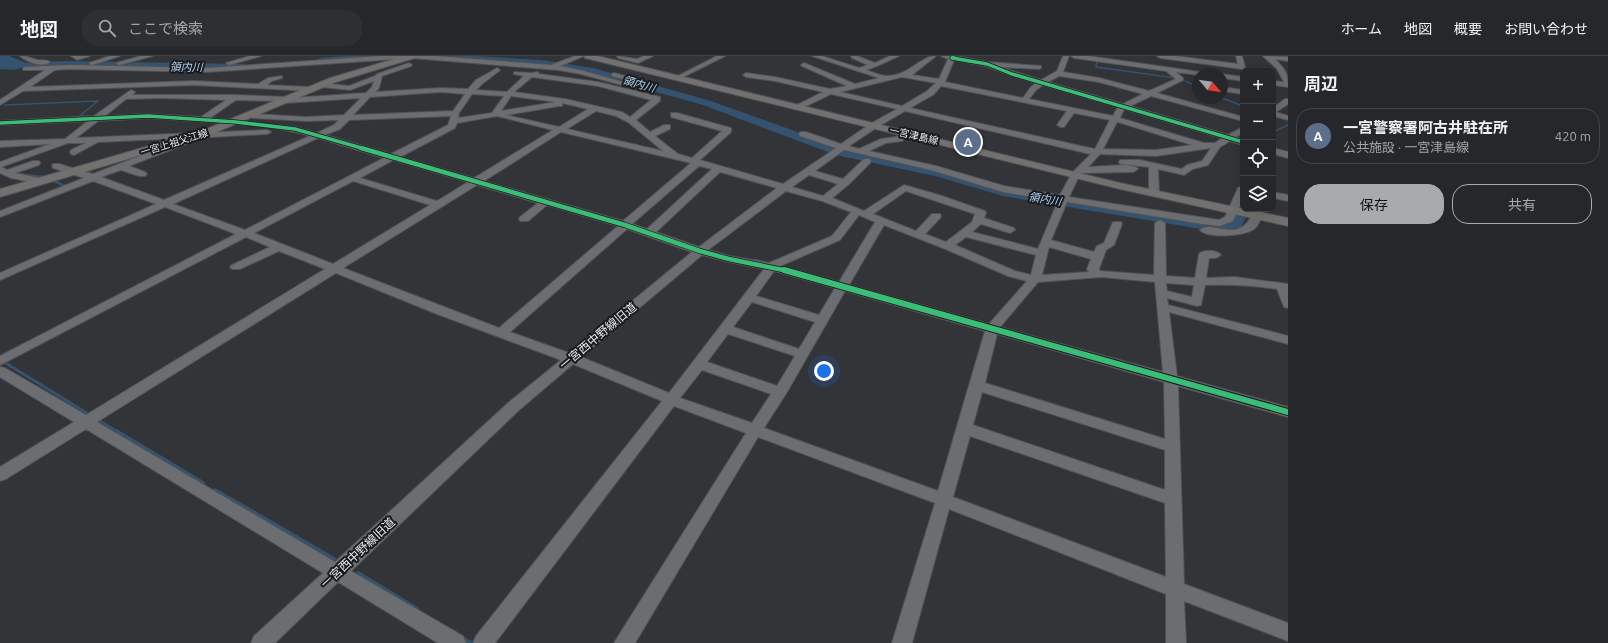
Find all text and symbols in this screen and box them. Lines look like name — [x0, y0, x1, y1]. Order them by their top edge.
search box — [82, 10, 362, 46]
icon: search — [96, 17, 118, 39]
text: 地図 — [20, 18, 58, 40]
text: ここで検索 — [128, 20, 203, 37]
text: ホーム — [1340, 21, 1382, 37]
text: 地図 — [1404, 21, 1432, 37]
text: 概要 — [1454, 21, 1482, 37]
text: お問い合わせ — [1504, 21, 1588, 37]
water label: 領内川 — [169, 61, 204, 73]
north arrow — [1192, 68, 1228, 104]
map controls — [1240, 68, 1276, 212]
button: + — [1240, 68, 1276, 104]
water label: 領内川 — [621, 74, 657, 95]
text: 周辺 — [1304, 74, 1338, 93]
button: − — [1240, 104, 1276, 140]
text: 一宮警察署阿古井駐在所 — [1343, 119, 1508, 136]
street label: 一宮津島線 — [888, 125, 939, 146]
street label: 一宮上祖父江線 — [139, 127, 209, 158]
pin: A — [955, 127, 981, 157]
text: A — [1313, 129, 1323, 143]
text: 420 m — [1555, 129, 1591, 143]
button: locate — [1240, 140, 1276, 176]
text: 公共施設 · 一宮津島線 — [1343, 140, 1469, 154]
button: layers — [1240, 176, 1276, 212]
button: 保存 — [1304, 184, 1444, 224]
button: 共有 — [1452, 184, 1592, 224]
water label: 領内川 — [1028, 190, 1063, 208]
street label: 一宮西中野線旧道 — [557, 300, 639, 371]
your location — [814, 361, 834, 381]
street label: 一宮西中野線旧道 — [318, 515, 397, 590]

